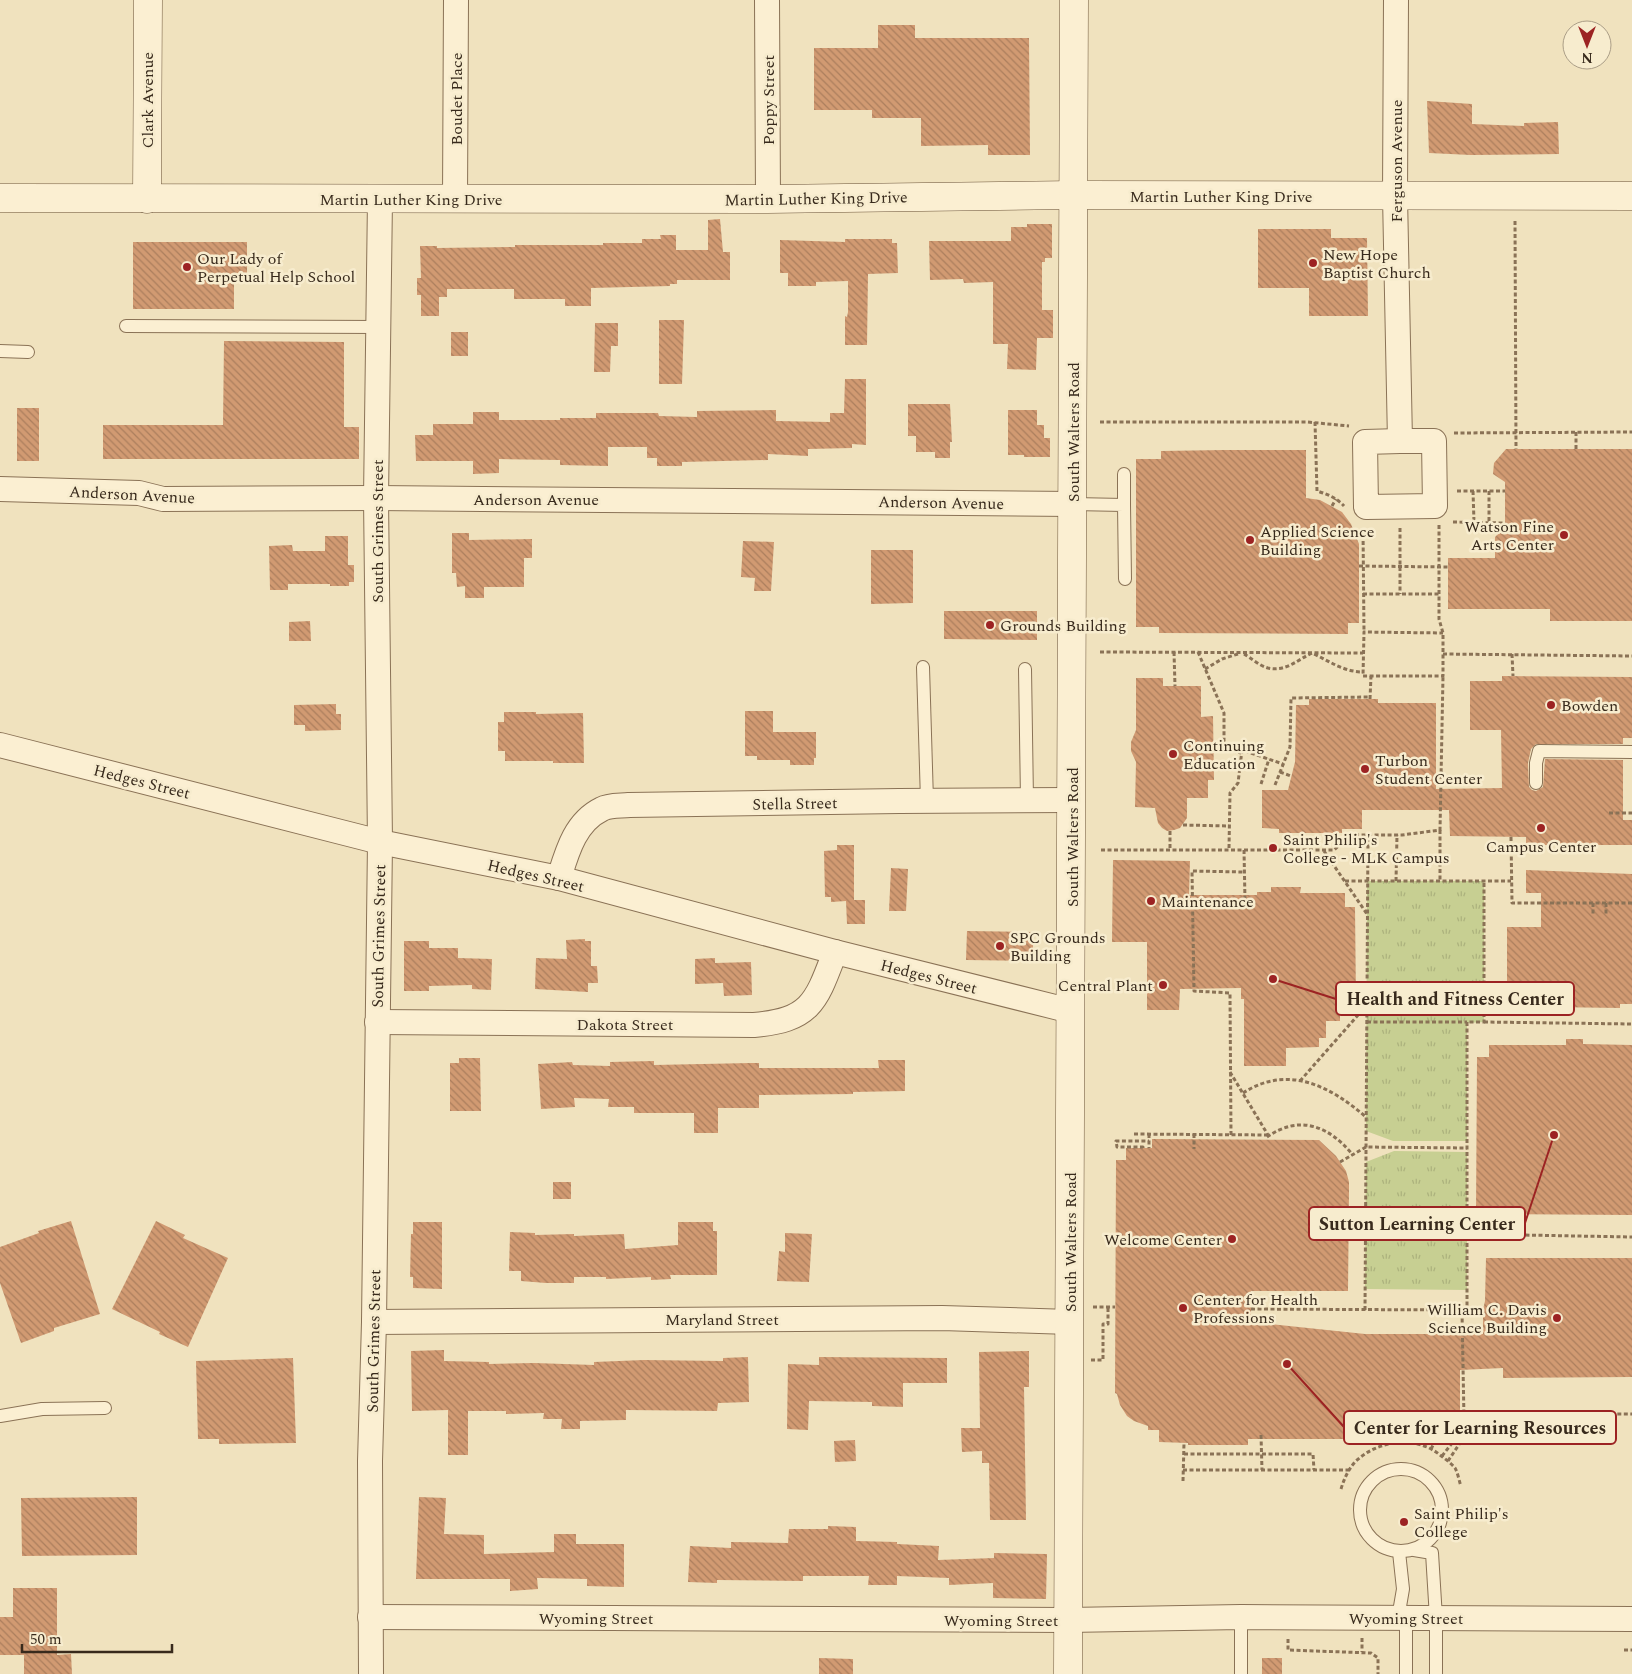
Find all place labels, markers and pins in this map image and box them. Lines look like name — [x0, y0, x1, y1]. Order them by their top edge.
place label: New Hope Baptist Church — [1323, 243, 1431, 285]
place label: Our Lady of Perpetual Help School — [197, 247, 355, 289]
marker: New Hope Baptist Church — [1307, 257, 1319, 269]
marker: Our Lady of Perpetual Help School — [181, 261, 193, 273]
place label: Watson Fine Arts Center — [1465, 515, 1554, 557]
place label: Applied Science Building — [1260, 520, 1375, 562]
marker: Watson Fine Arts Center — [1558, 529, 1570, 541]
marker: Applied Science Building — [1244, 534, 1256, 546]
place label: Grounds Building — [1000, 614, 1127, 638]
marker: Grounds Building — [984, 619, 996, 631]
place label: Bowden — [1561, 694, 1618, 718]
marker: Bowden — [1545, 699, 1557, 711]
place label: Continuing Education — [1183, 734, 1265, 776]
marker: Continuing Education — [1167, 748, 1179, 760]
place label: Turbon Student Center — [1375, 749, 1482, 791]
marker: Turbon Student Center — [1359, 763, 1371, 775]
marker: Campus Center — [1535, 822, 1547, 834]
place label: Saint Philip's College - MLK Campus — [1283, 828, 1450, 870]
place label: Campus Center — [1486, 835, 1596, 859]
marker: Saint Philip's College - MLK Campus — [1267, 842, 1279, 854]
place label: Maintenance — [1161, 890, 1254, 914]
marker: Maintenance — [1145, 895, 1157, 907]
place label: SPC Grounds Building — [1010, 926, 1106, 968]
marker: SPC Grounds Building — [994, 940, 1006, 952]
place label: Central Plant — [1058, 974, 1153, 998]
marker: Central Plant — [1157, 979, 1169, 991]
callout: Health and Fitness Center — [1336, 982, 1574, 1015]
callout: Sutton Learning Center — [1309, 1207, 1525, 1240]
place label: Welcome Center — [1104, 1228, 1222, 1252]
marker: Welcome Center — [1226, 1233, 1238, 1245]
place label: Center for Health Professions — [1193, 1288, 1318, 1330]
place label: William C. Davis Science Building — [1427, 1298, 1547, 1340]
marker: Center for Health Professions — [1177, 1302, 1189, 1314]
marker: William C. Davis Science Building — [1551, 1312, 1563, 1324]
callout: Center for Learning Resources — [1344, 1411, 1616, 1444]
place label: Saint Philip's College — [1414, 1502, 1509, 1544]
marker: Saint Philip's College — [1398, 1516, 1410, 1528]

